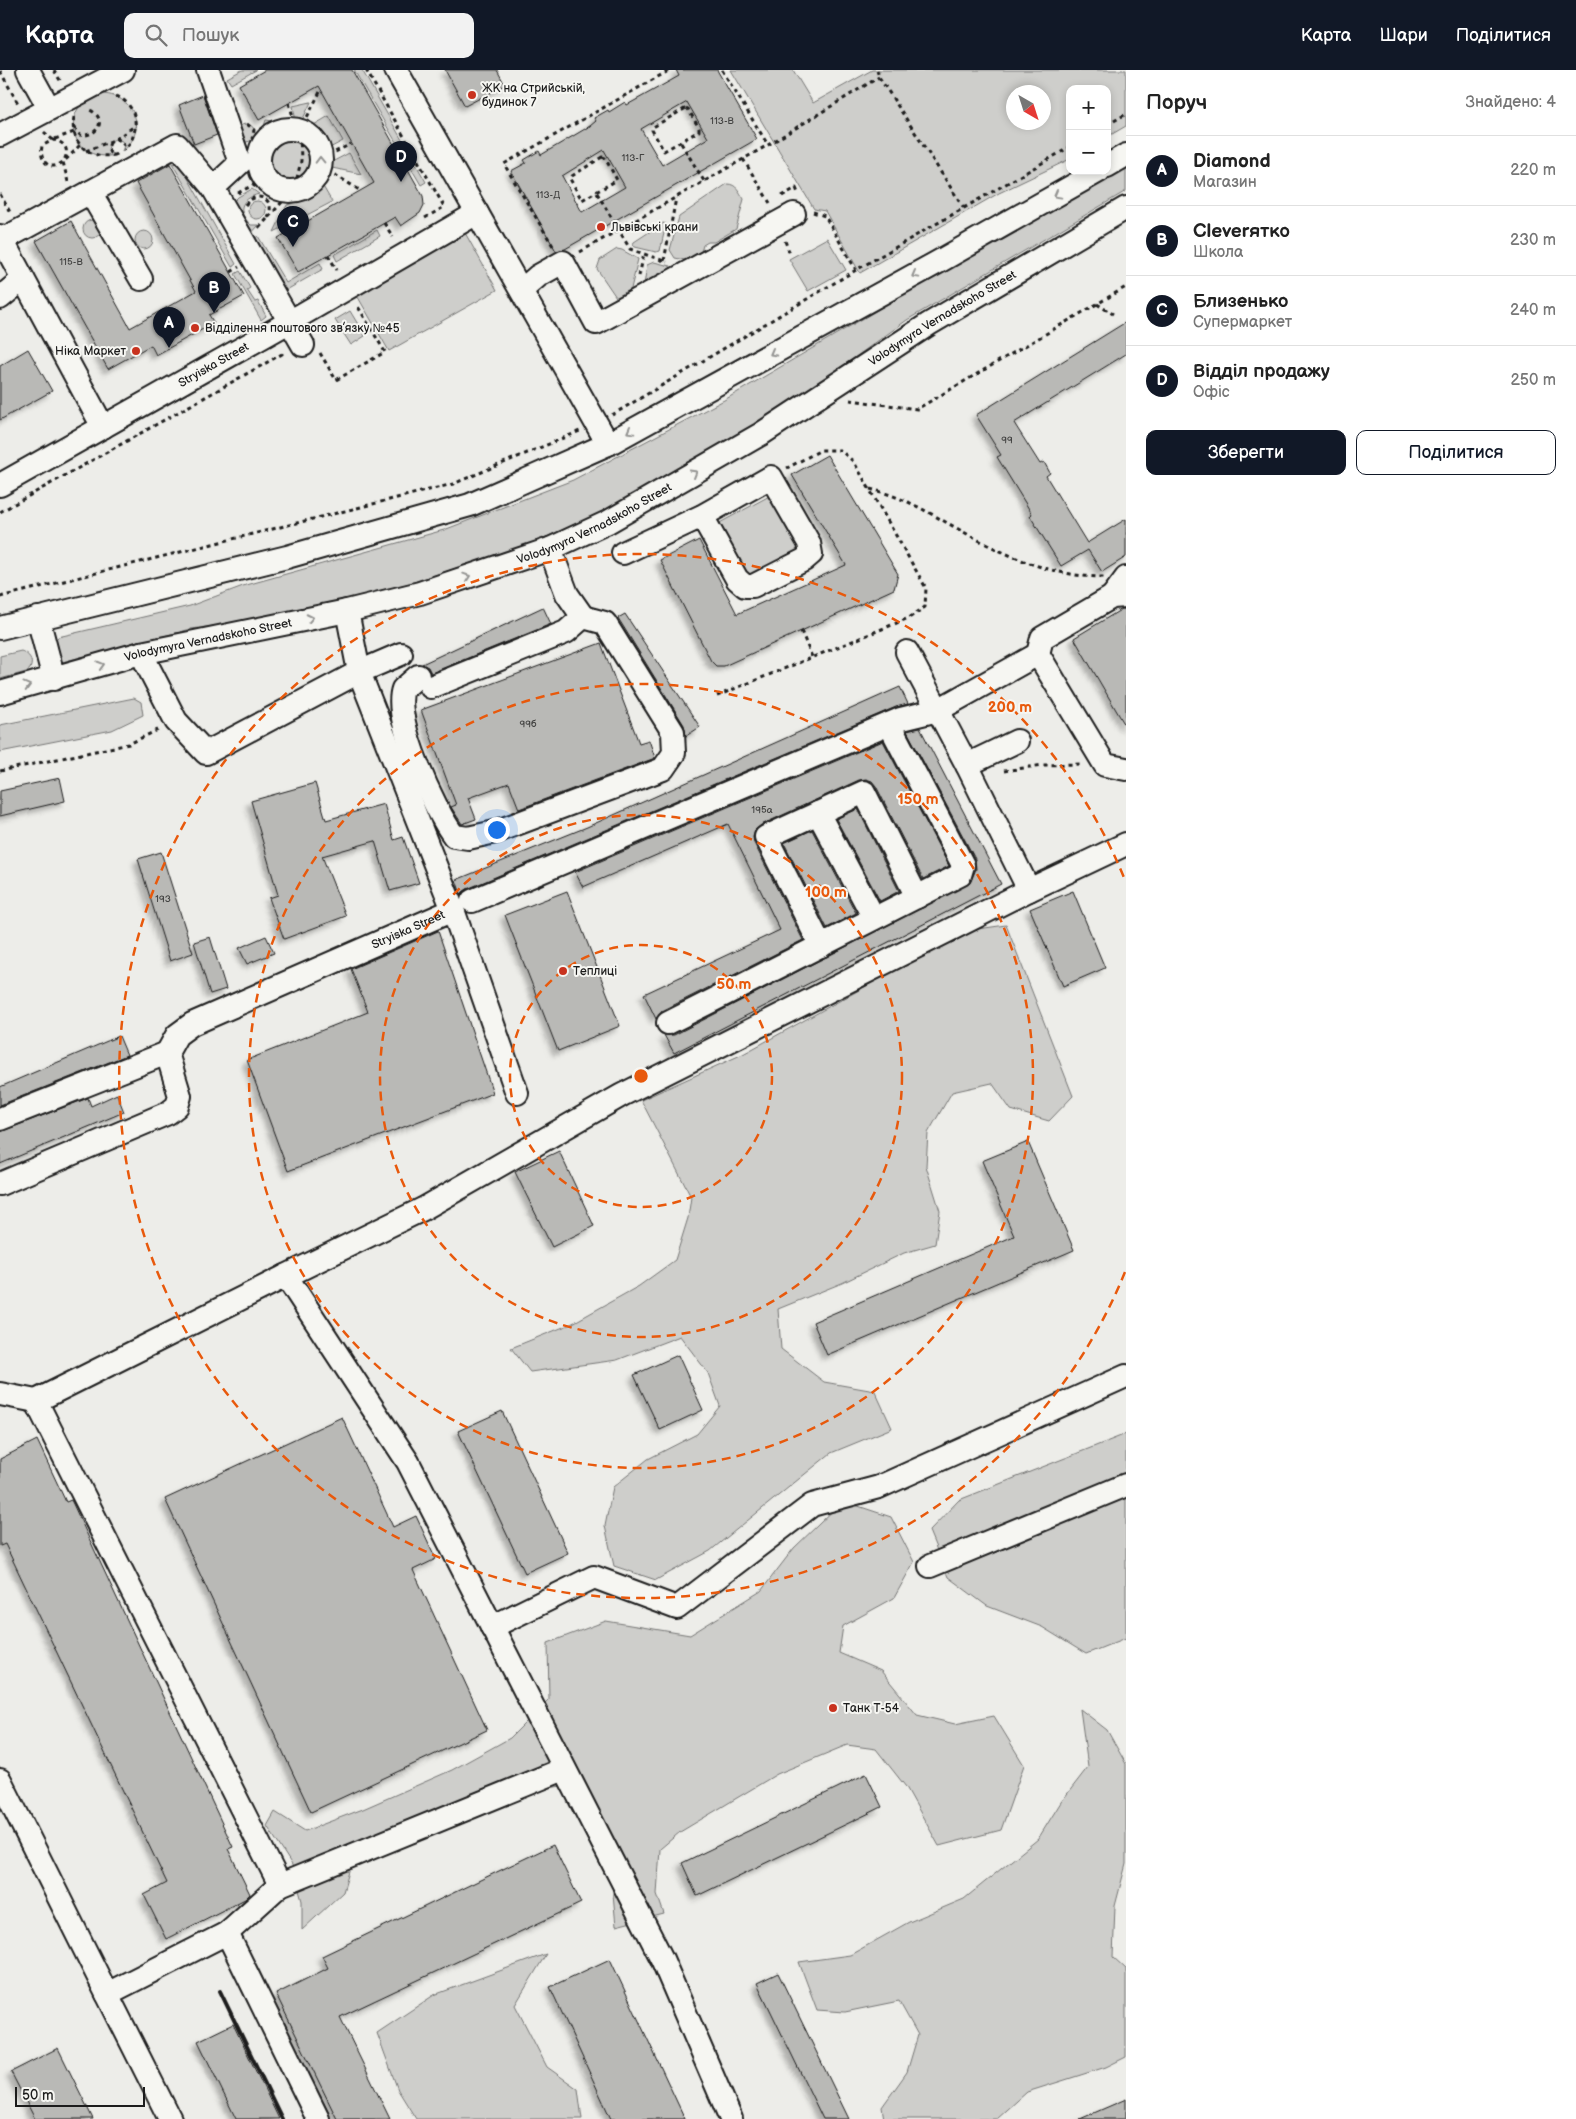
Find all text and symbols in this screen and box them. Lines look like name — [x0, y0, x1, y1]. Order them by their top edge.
search box — [124, 13, 474, 58]
text: Карта — [25, 21, 94, 50]
icon: search — [142, 21, 170, 49]
text: Пошук — [182, 24, 239, 47]
text: Карта — [1301, 25, 1351, 46]
text: Шари — [1379, 25, 1428, 46]
text: Поділитися — [1456, 25, 1551, 46]
place label: ЖК на Стрийській, будинок 7 — [482, 81, 585, 110]
north arrow — [1006, 85, 1051, 130]
map controls — [1066, 85, 1111, 175]
button: + — [1066, 85, 1111, 130]
marker: ЖК на Стрийській, будинок 7 — [466, 89, 478, 101]
text: Поруч — [1146, 90, 1207, 115]
text: Знайдено: 4 — [1466, 93, 1556, 112]
house number: 113-В — [710, 115, 735, 127]
button: − — [1066, 130, 1111, 175]
pin: D — [385, 141, 417, 182]
text: Diamond — [1193, 150, 1271, 173]
house number: 113-Г — [621, 152, 645, 164]
one-way arrow — [315, 155, 325, 163]
text: A — [1157, 161, 1167, 180]
text: 220 m — [1510, 161, 1556, 180]
text: Магазин — [1193, 173, 1257, 192]
house number: 113-Д — [536, 189, 560, 201]
one-way arrow — [1053, 189, 1062, 199]
pin: C — [277, 206, 309, 247]
place label: Львівські крани — [610, 220, 698, 235]
text: Cleverятко — [1193, 220, 1290, 243]
marker: Львівські крани — [595, 221, 607, 233]
text: B — [1156, 231, 1168, 250]
text: 230 m — [1510, 231, 1556, 250]
text: Школа — [1193, 243, 1243, 262]
house number: 115-В — [59, 256, 83, 268]
street label: Volodymyra Vernadskoho Street — [866, 267, 1019, 369]
one-way arrow — [911, 269, 920, 279]
pin: B — [198, 272, 230, 313]
text: Близенько — [1193, 290, 1288, 313]
text: C — [1156, 301, 1168, 320]
text: 240 m — [1510, 301, 1556, 320]
pin: A — [153, 307, 185, 348]
text: Супермаркет — [1193, 313, 1292, 332]
place label: Відділення поштового зв’язку №45 — [205, 321, 400, 336]
marker: Відділення поштового зв’язку №45 — [189, 322, 201, 334]
street label: Stryiska Street — [176, 339, 252, 391]
place label: Ніка Маркет — [55, 344, 126, 359]
marker: Ніка Маркет — [130, 345, 142, 357]
one-way arrow — [769, 347, 778, 357]
text: Відділ продажу — [1193, 360, 1330, 383]
text: D — [1156, 371, 1168, 390]
text: 250 m — [1510, 371, 1556, 390]
text: Офіс — [1193, 383, 1230, 402]
one-way arrow — [626, 425, 635, 435]
button: Зберегти — [1146, 430, 1346, 475]
button: Поділитися — [1356, 430, 1556, 475]
house number: 99 — [1001, 434, 1013, 446]
one-way arrow — [688, 469, 697, 479]
street label: Volodymyra Vernadskoho Street — [515, 480, 675, 568]
one-way arrow — [463, 573, 471, 583]
one-way arrow — [306, 613, 315, 624]
street label: Volodymyra Vernadskoho Street — [123, 615, 294, 665]
one-way arrow — [96, 661, 104, 671]
one-way arrow — [23, 682, 31, 692]
text: 200 m — [988, 698, 1032, 717]
house number: 99б — [519, 718, 537, 730]
text: 150 m — [897, 790, 939, 809]
house number: 195а — [751, 804, 773, 816]
your location — [484, 817, 510, 843]
text: 100 m — [805, 883, 847, 902]
house number: 193 — [155, 893, 171, 905]
street label: Stryiska Street — [369, 907, 448, 953]
place label: Теплиці — [573, 964, 617, 979]
marker: Теплиці — [557, 965, 569, 977]
text: 50 m — [717, 975, 752, 994]
centre of rings — [632, 1067, 650, 1085]
place label: Танк Т-54 — [843, 1701, 900, 1716]
marker: Танк Т-54 — [827, 1702, 839, 1714]
scale bar — [15, 2084, 145, 2107]
text: 50 m — [22, 2087, 54, 2104]

